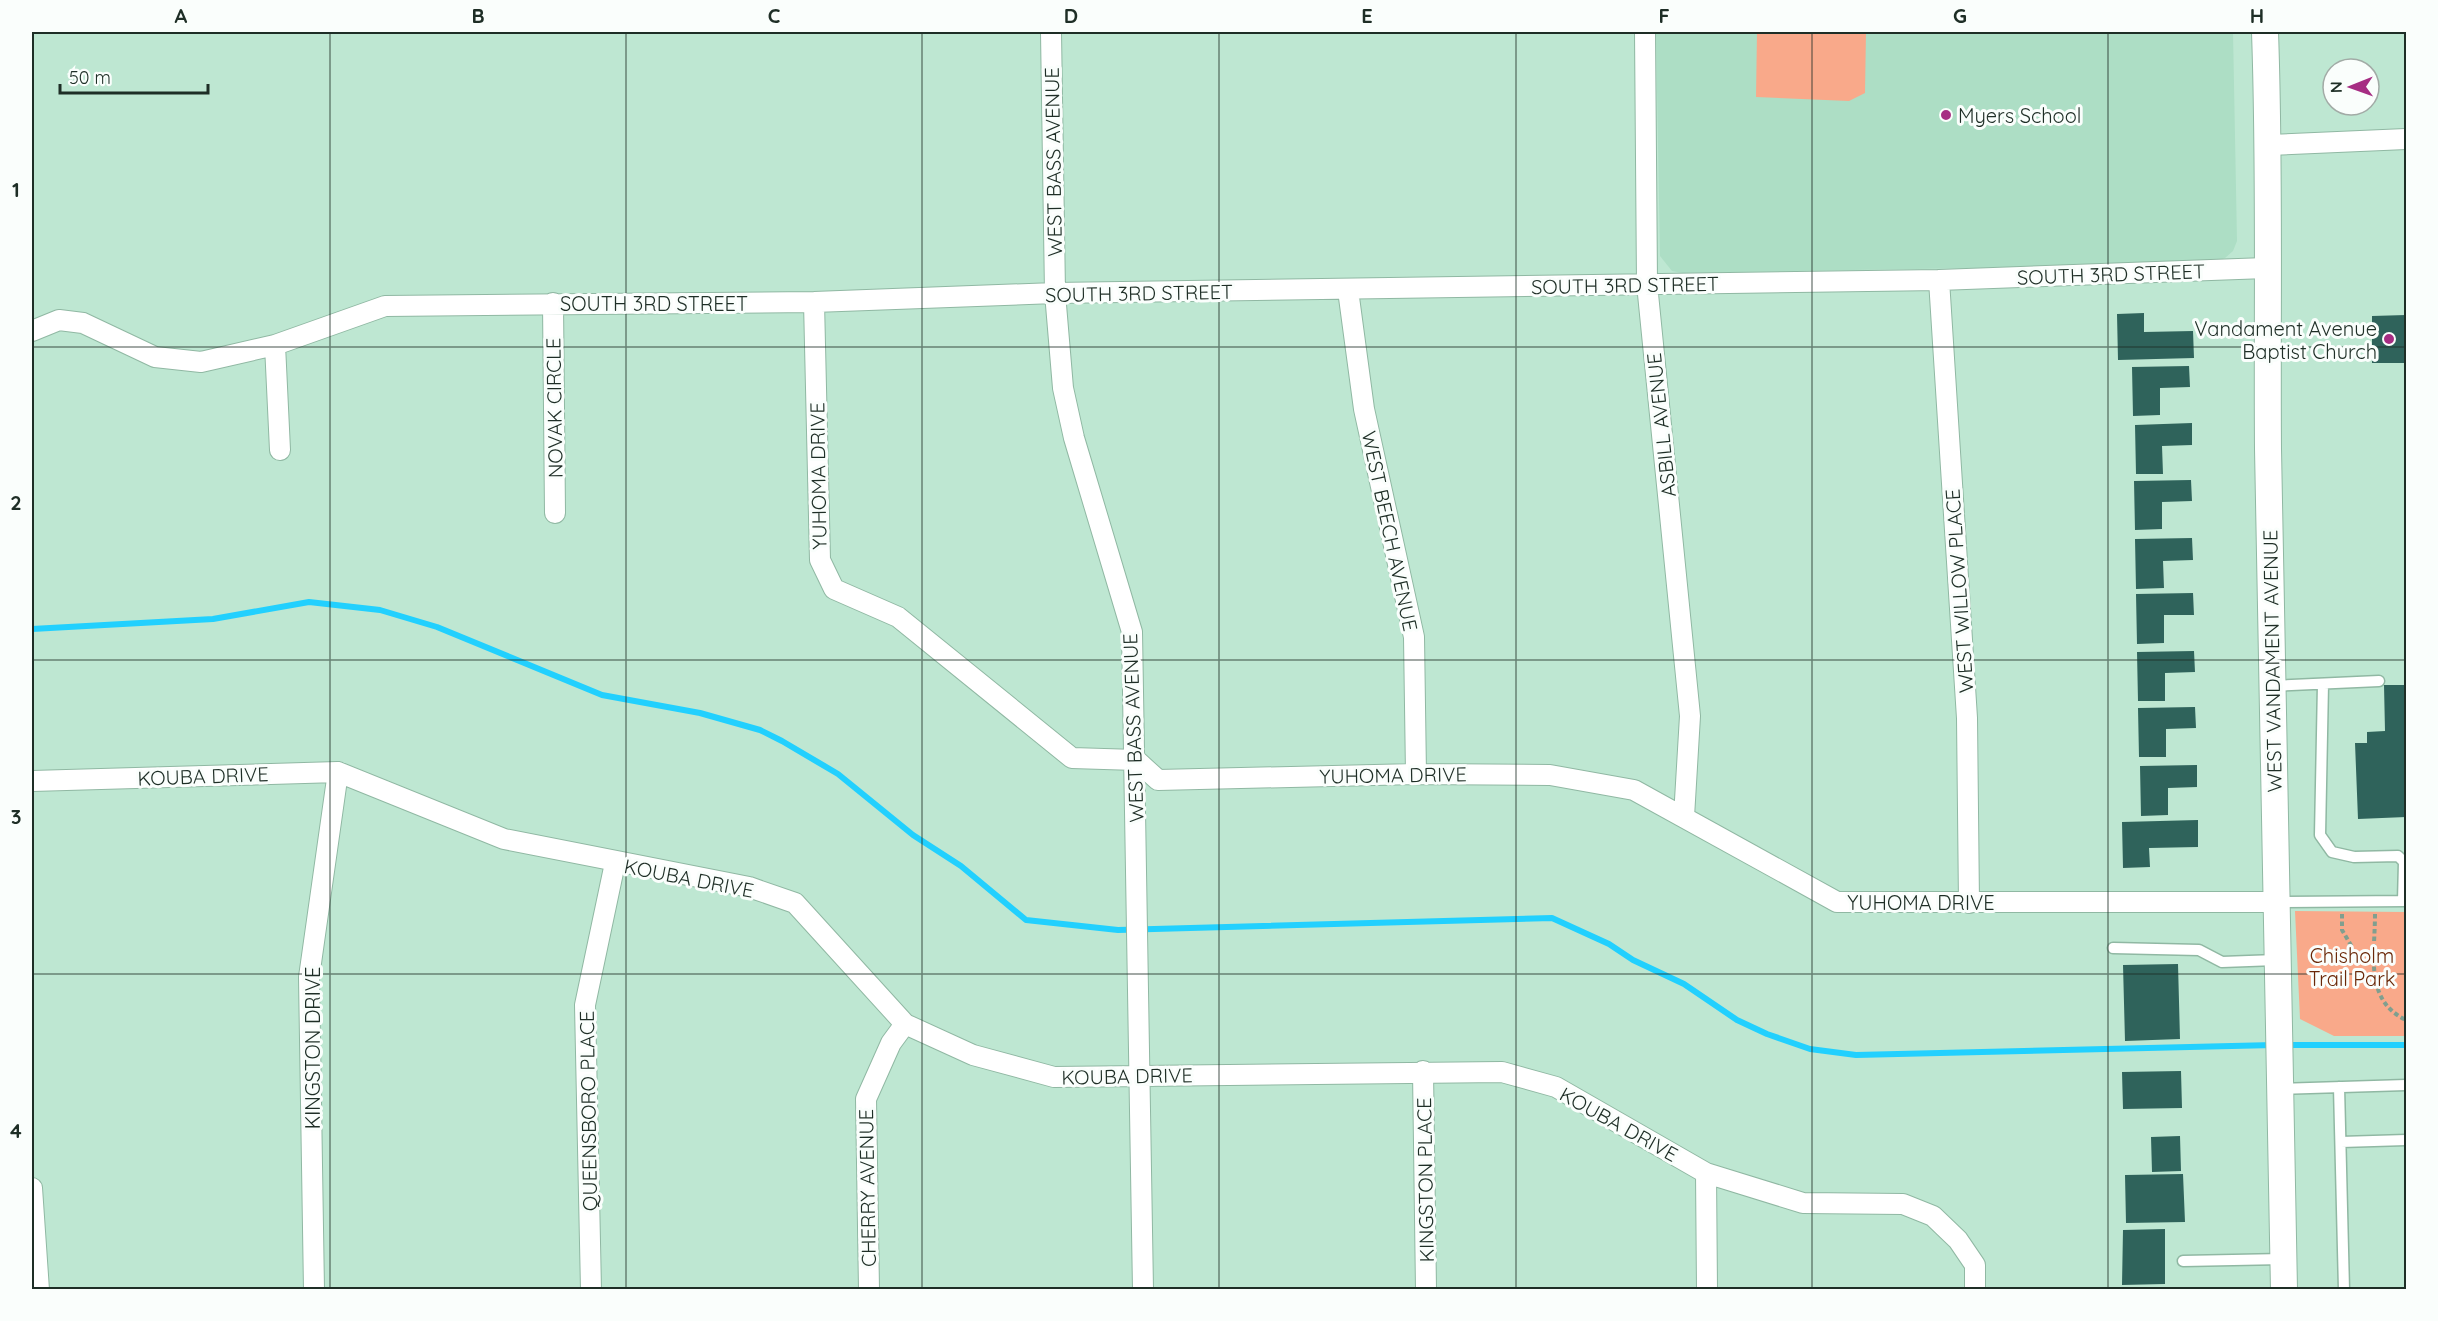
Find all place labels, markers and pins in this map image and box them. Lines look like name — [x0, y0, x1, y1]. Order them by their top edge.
place label: Myers School — [1958, 103, 2081, 128]
marker: Myers School — [1939, 108, 1953, 122]
place label: Vandament Avenue Baptist Church — [2194, 316, 2377, 364]
marker: Vandament Avenue Baptist Church — [2382, 332, 2396, 346]

